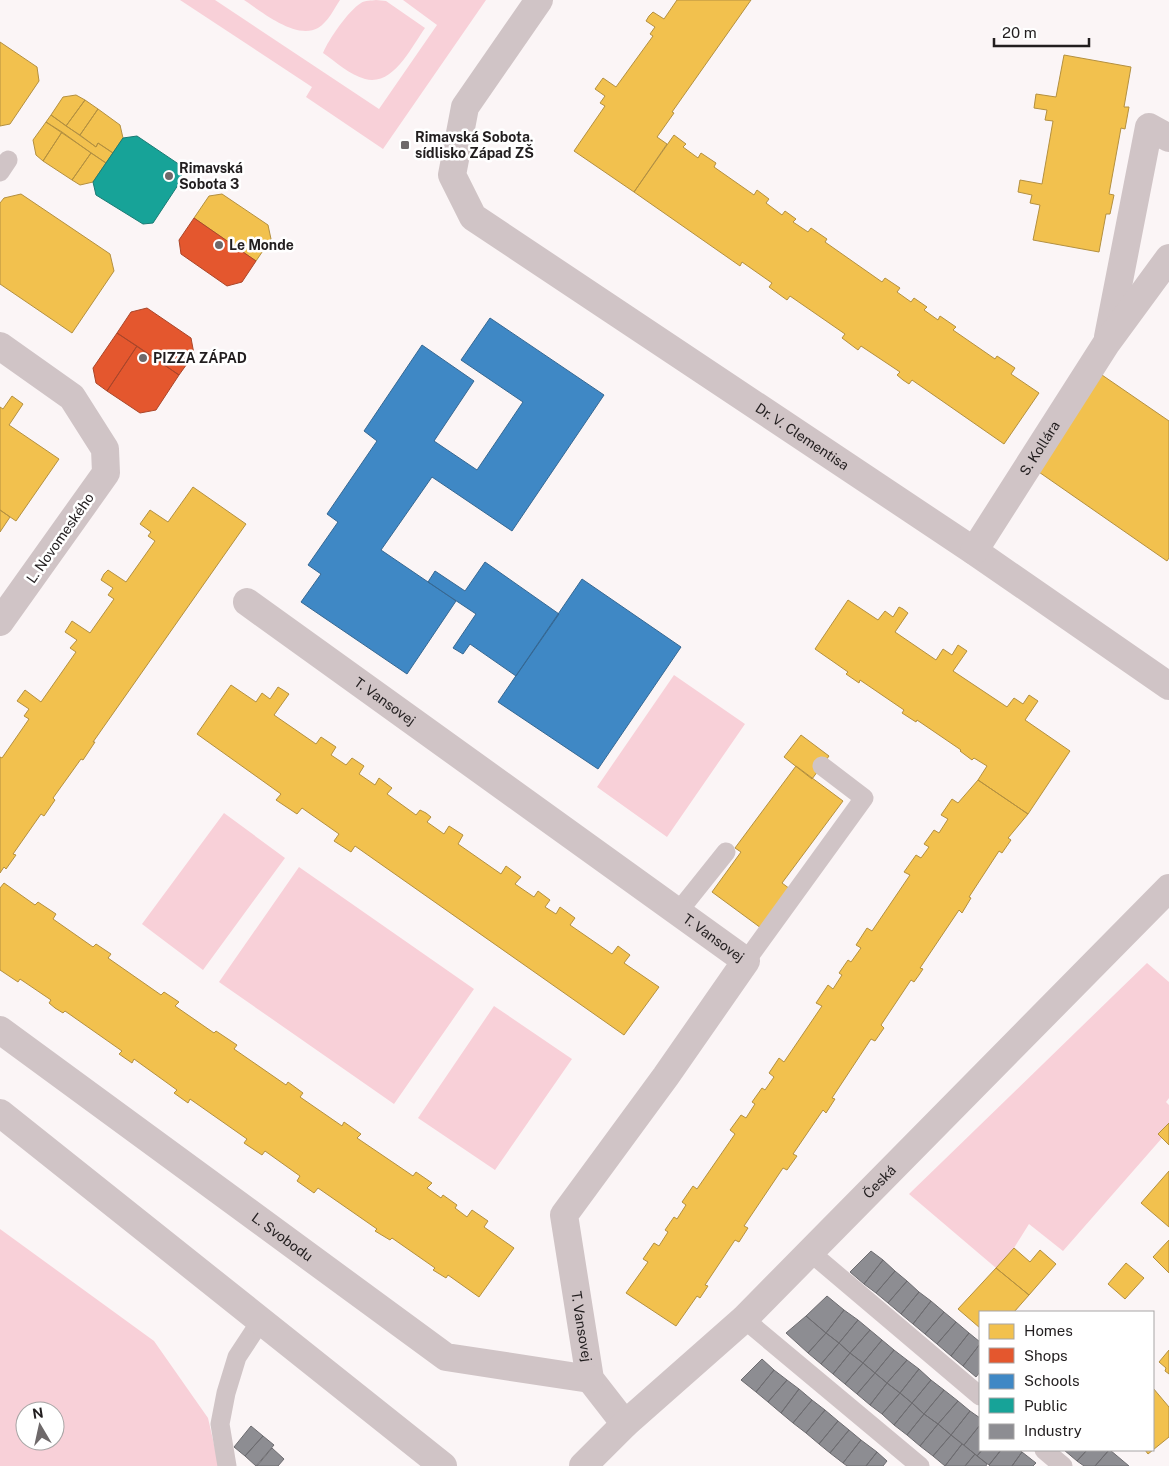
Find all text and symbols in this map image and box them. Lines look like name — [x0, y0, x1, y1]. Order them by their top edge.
scale bar — [994, 15, 1089, 47]
text: 20 m — [1002, 24, 1037, 41]
place label: Rimavská Sobota, sídlisko Západ ZŠ — [415, 129, 534, 161]
marker: Rimavská Sobota, sídlisko Západ ZŠ — [399, 139, 411, 151]
place label: Rimavská Sobota 3 — [179, 160, 243, 192]
marker: Rimavská Sobota 3 — [163, 170, 175, 182]
place label: Le Monde — [229, 237, 294, 253]
marker: Le Monde — [213, 239, 225, 251]
place label: PIZZA ZÁPAD — [153, 349, 247, 366]
marker: PIZZA ZÁPAD — [137, 352, 149, 364]
street label: Dr. V. Clementisa — [753, 400, 852, 473]
street label: S. Kollára — [1016, 418, 1063, 478]
street label: L. Novomeského — [23, 490, 97, 586]
street label: T. Vansovej — [351, 674, 419, 729]
street label: T. Vansovej — [680, 910, 747, 965]
street label: Česká — [859, 1162, 899, 1202]
street label: L. Svobodu — [249, 1209, 316, 1265]
street label: T. Vansovej — [568, 1290, 595, 1363]
legend — [979, 1311, 1154, 1451]
text: Homes — [1024, 1322, 1073, 1339]
text: Shops — [1024, 1347, 1068, 1364]
text: Schools — [1024, 1372, 1080, 1389]
text: Public — [1024, 1397, 1068, 1414]
north arrow — [15, 1401, 65, 1451]
text: N — [31, 1404, 45, 1422]
text: Industry — [1024, 1422, 1082, 1439]

